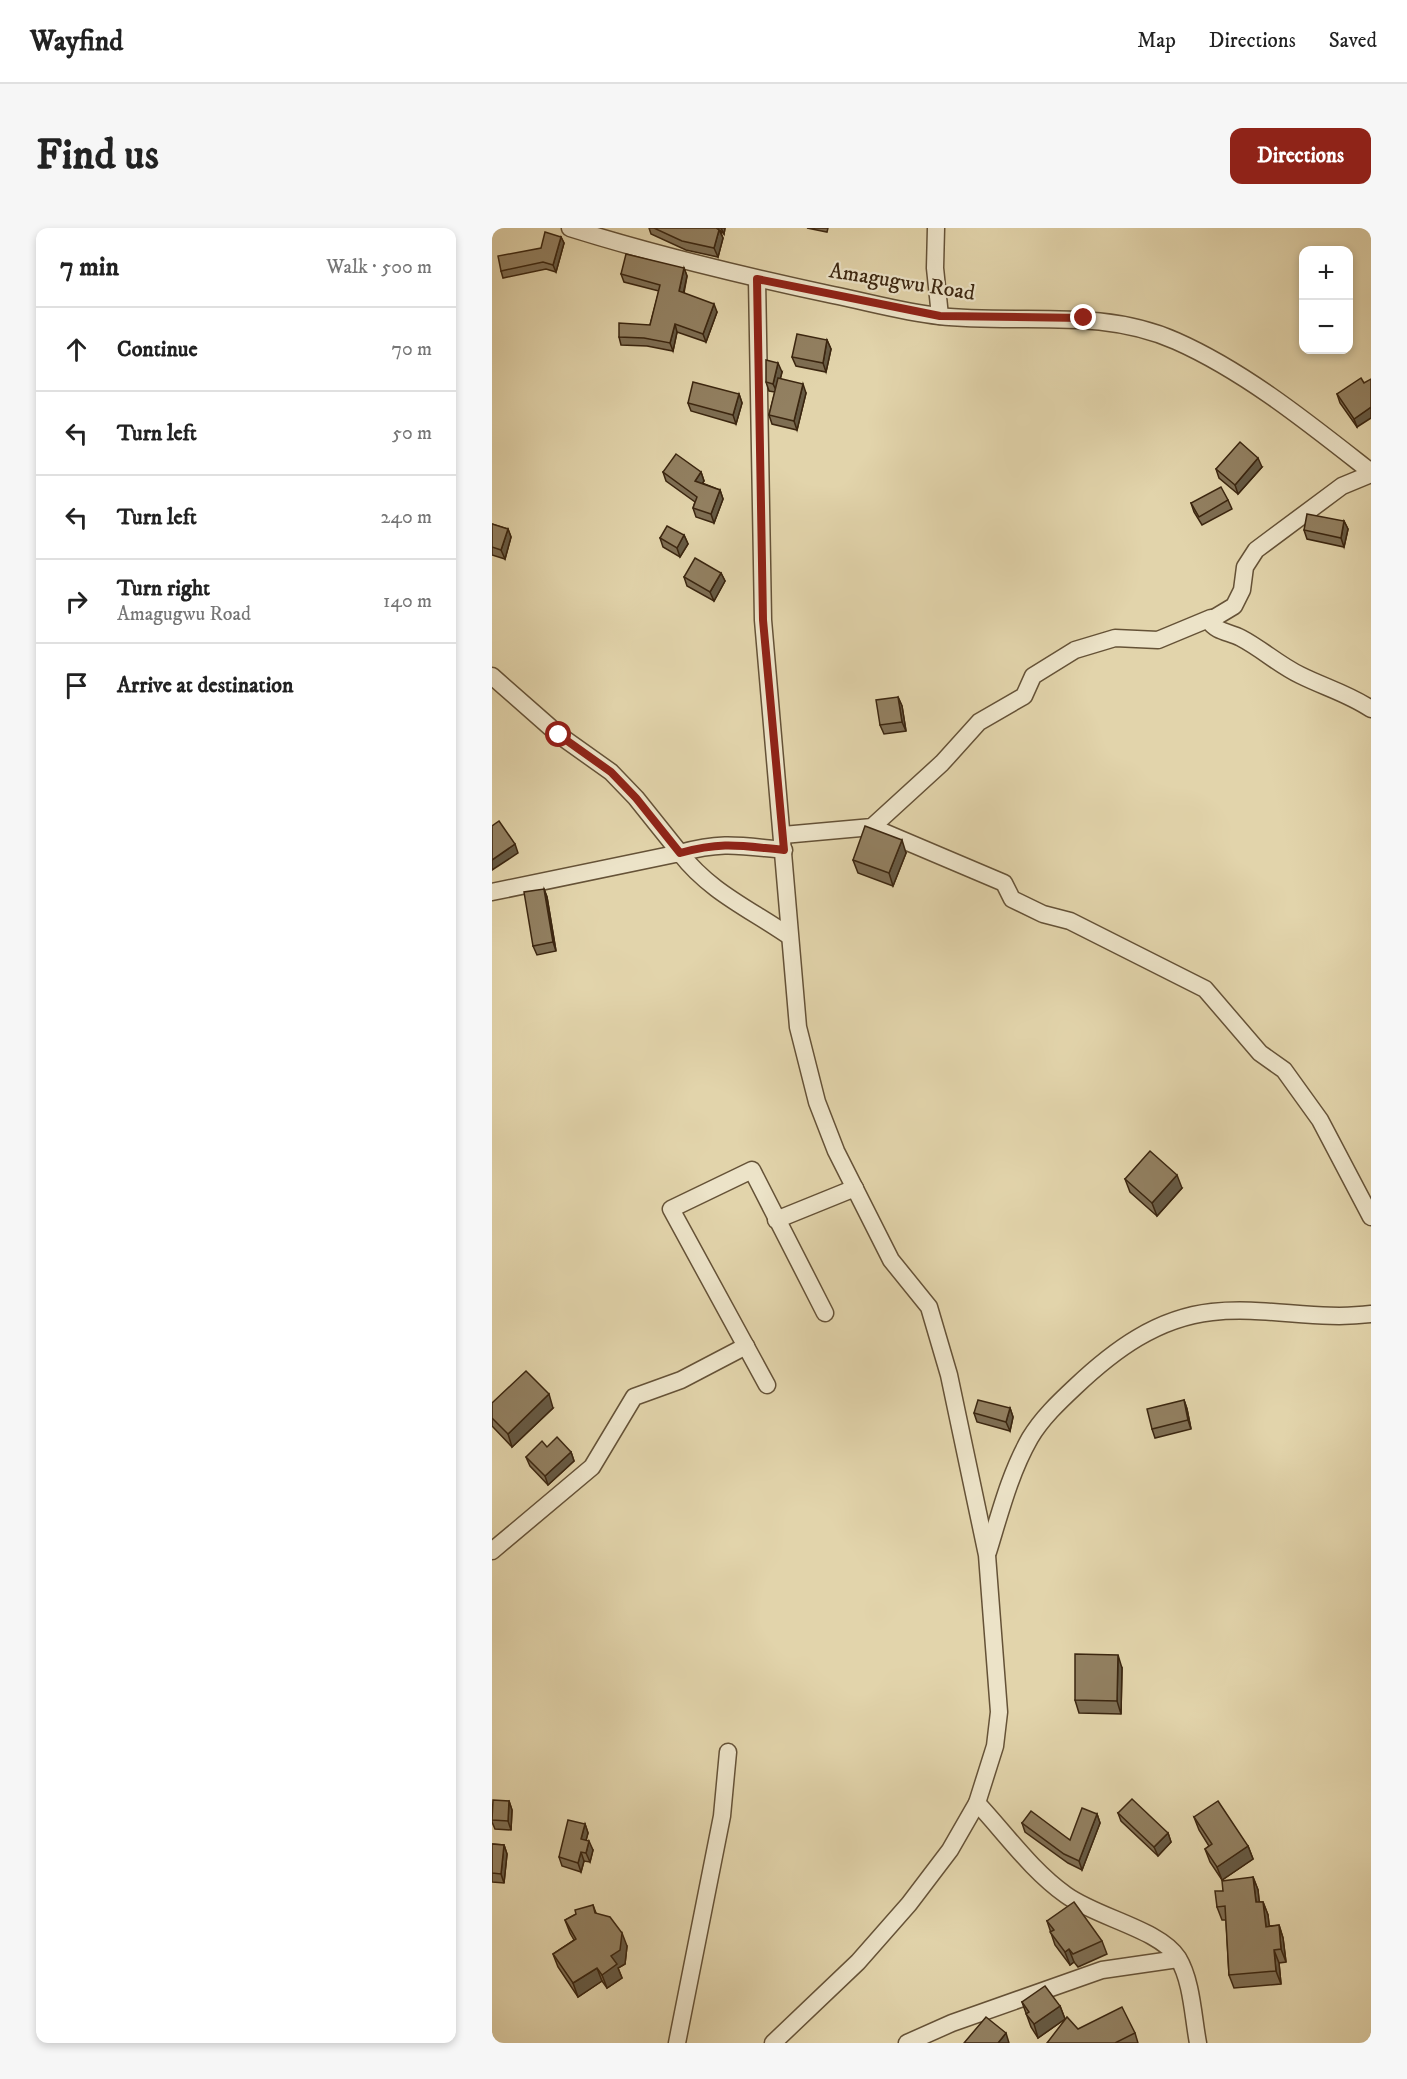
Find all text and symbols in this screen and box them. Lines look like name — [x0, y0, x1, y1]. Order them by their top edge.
text: Wayfind — [30, 24, 123, 59]
text: Map — [1137, 28, 1176, 54]
text: Directions — [1209, 28, 1296, 54]
text: Saved — [1329, 28, 1377, 54]
button: Directions — [1230, 128, 1371, 184]
text: Find us — [36, 130, 159, 182]
map controls — [1299, 246, 1353, 354]
button: + — [1299, 246, 1353, 300]
text: 7 min — [60, 251, 119, 284]
text: Walk · 500 m — [326, 255, 432, 280]
street label: Amagugwu Road — [827, 257, 977, 307]
button: − — [1299, 300, 1353, 354]
route end — [1070, 304, 1096, 330]
icon: ahead — [60, 333, 93, 366]
text: Continue — [117, 336, 198, 363]
text: 70 m — [391, 337, 432, 362]
icon: left — [60, 417, 93, 450]
text: Turn left — [117, 420, 197, 447]
text: 50 m — [392, 421, 432, 446]
icon: left — [60, 501, 93, 534]
text: Turn left — [117, 504, 197, 531]
text: 240 m — [381, 505, 432, 530]
text: Turn right — [117, 575, 210, 602]
icon: right — [60, 585, 93, 618]
text: 140 m — [383, 589, 432, 614]
text: Amagugwu Road — [117, 602, 251, 627]
icon: arrive — [60, 669, 93, 702]
text: Arrive at destination — [117, 672, 294, 699]
route start — [545, 721, 571, 747]

